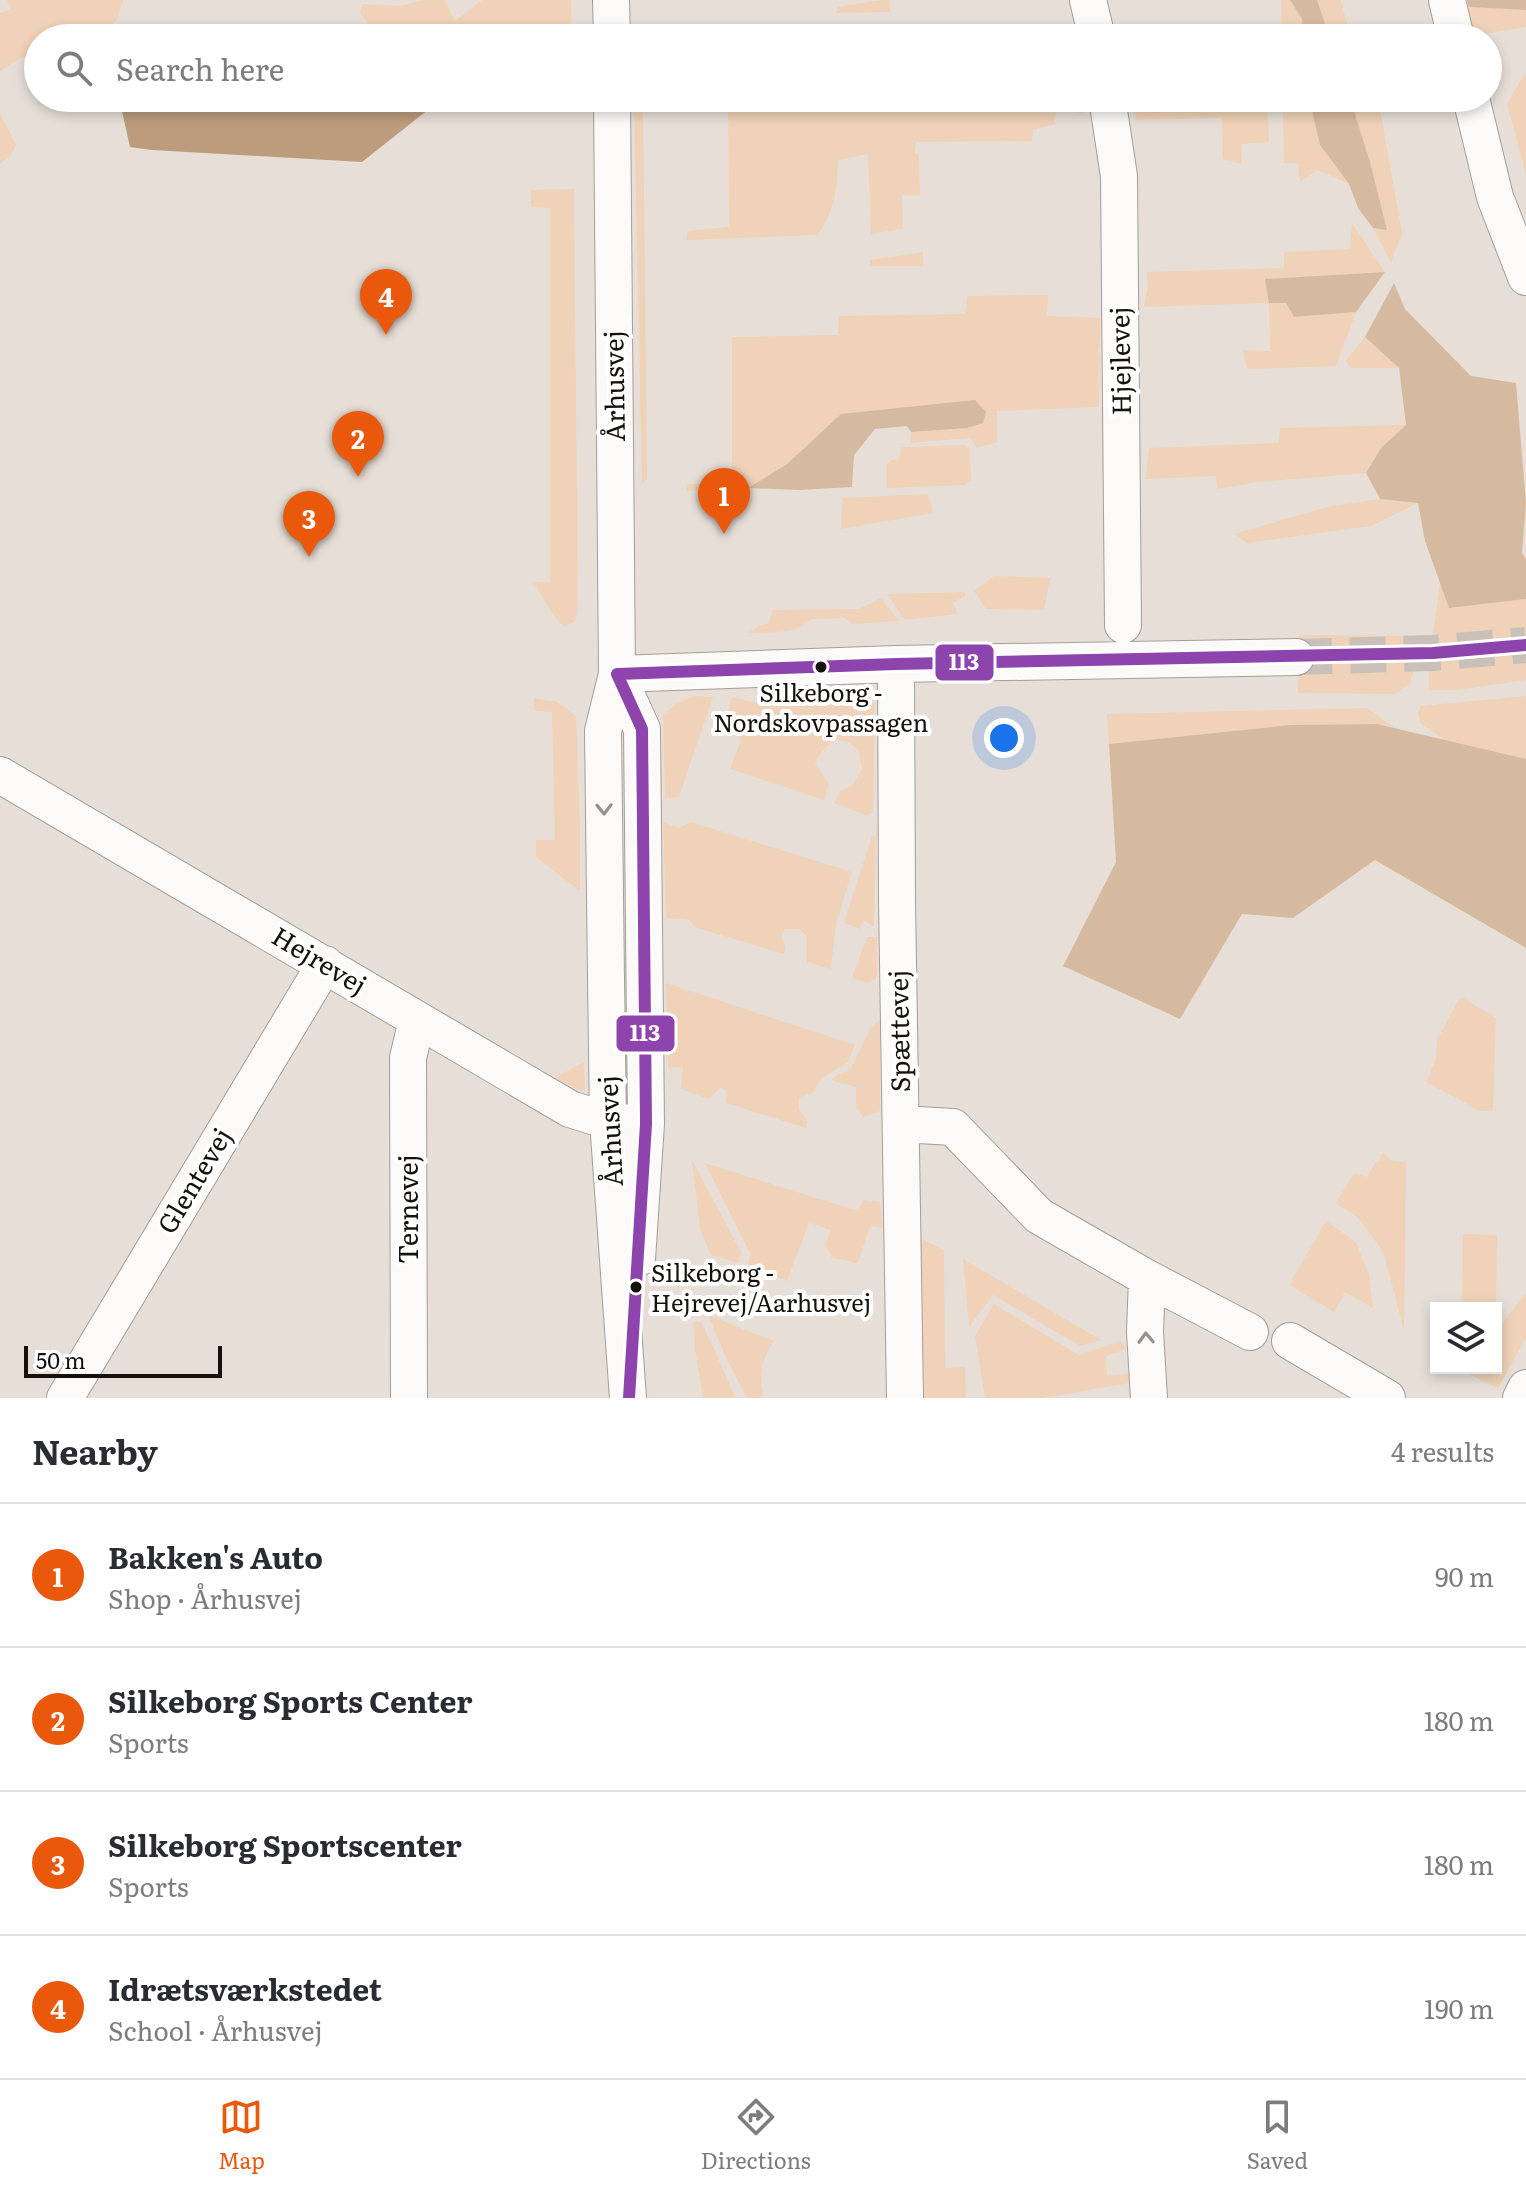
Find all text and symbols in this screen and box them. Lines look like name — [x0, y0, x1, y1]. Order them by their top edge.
search box — [24, 24, 1502, 112]
icon: search — [52, 46, 96, 90]
text: Search here — [116, 46, 284, 90]
pin: 4 — [360, 269, 412, 335]
street label: Hjejlevej — [1098, 306, 1139, 416]
street label: Århusvej — [592, 330, 633, 442]
pin: 2 — [332, 411, 384, 477]
pin: 1 — [698, 468, 750, 534]
pin: 3 — [283, 491, 335, 557]
line badge: 113 — [934, 643, 995, 682]
text: 113 — [949, 644, 979, 677]
marker: Silkeborg - Nordskovpassagen — [813, 659, 829, 675]
place label: Silkeborg - Nordskovpassagen — [714, 674, 928, 739]
your location — [984, 718, 1024, 758]
one-way arrow — [595, 803, 613, 816]
street label: Hejrevej — [265, 915, 375, 1002]
street label: Spættevej — [877, 970, 918, 1093]
line badge: 113 — [615, 1014, 676, 1053]
text: 113 — [630, 1015, 660, 1048]
street label: Århusvej — [586, 1075, 631, 1188]
street label: Glentevej — [146, 1119, 240, 1240]
street label: Ternevej — [387, 1154, 426, 1264]
place label: Silkeborg - Hejrevej/Aarhusvej — [651, 1254, 871, 1319]
marker: Silkeborg - Hejrevej/Aarhusvej — [628, 1279, 644, 1295]
map controls — [1430, 1302, 1502, 1374]
button: layers — [1430, 1302, 1502, 1374]
one-way arrow — [1137, 1331, 1155, 1344]
scale bar — [24, 1342, 222, 1378]
text: 50 m — [36, 1343, 86, 1376]
text: Nearby — [32, 1425, 158, 1475]
text: 4 results — [1391, 1431, 1494, 1470]
text: Bakken's Auto — [108, 1534, 323, 1578]
text: 1 — [53, 1556, 63, 1595]
text: 90 m — [1435, 1556, 1494, 1595]
text: Shop · Århusvej — [108, 1578, 302, 1617]
text: Silkeborg Sports Center — [108, 1678, 473, 1722]
text: 2 — [51, 1700, 65, 1739]
text: 180 m — [1424, 1700, 1494, 1739]
text: Sports — [108, 1722, 189, 1761]
text: Silkeborg Sportscenter — [108, 1822, 462, 1866]
text: 3 — [51, 1844, 65, 1883]
text: 180 m — [1424, 1844, 1494, 1883]
text: Sports — [108, 1866, 189, 1905]
text: Idrætsværkstedet — [108, 1966, 382, 2010]
text: 4 — [50, 1988, 66, 2027]
text: 190 m — [1424, 1988, 1494, 2027]
text: School · Århusvej — [108, 2010, 322, 2049]
tab: Map — [218, 2095, 265, 2176]
tab: Directions — [701, 2095, 811, 2176]
tab: Saved — [1247, 2095, 1308, 2176]

